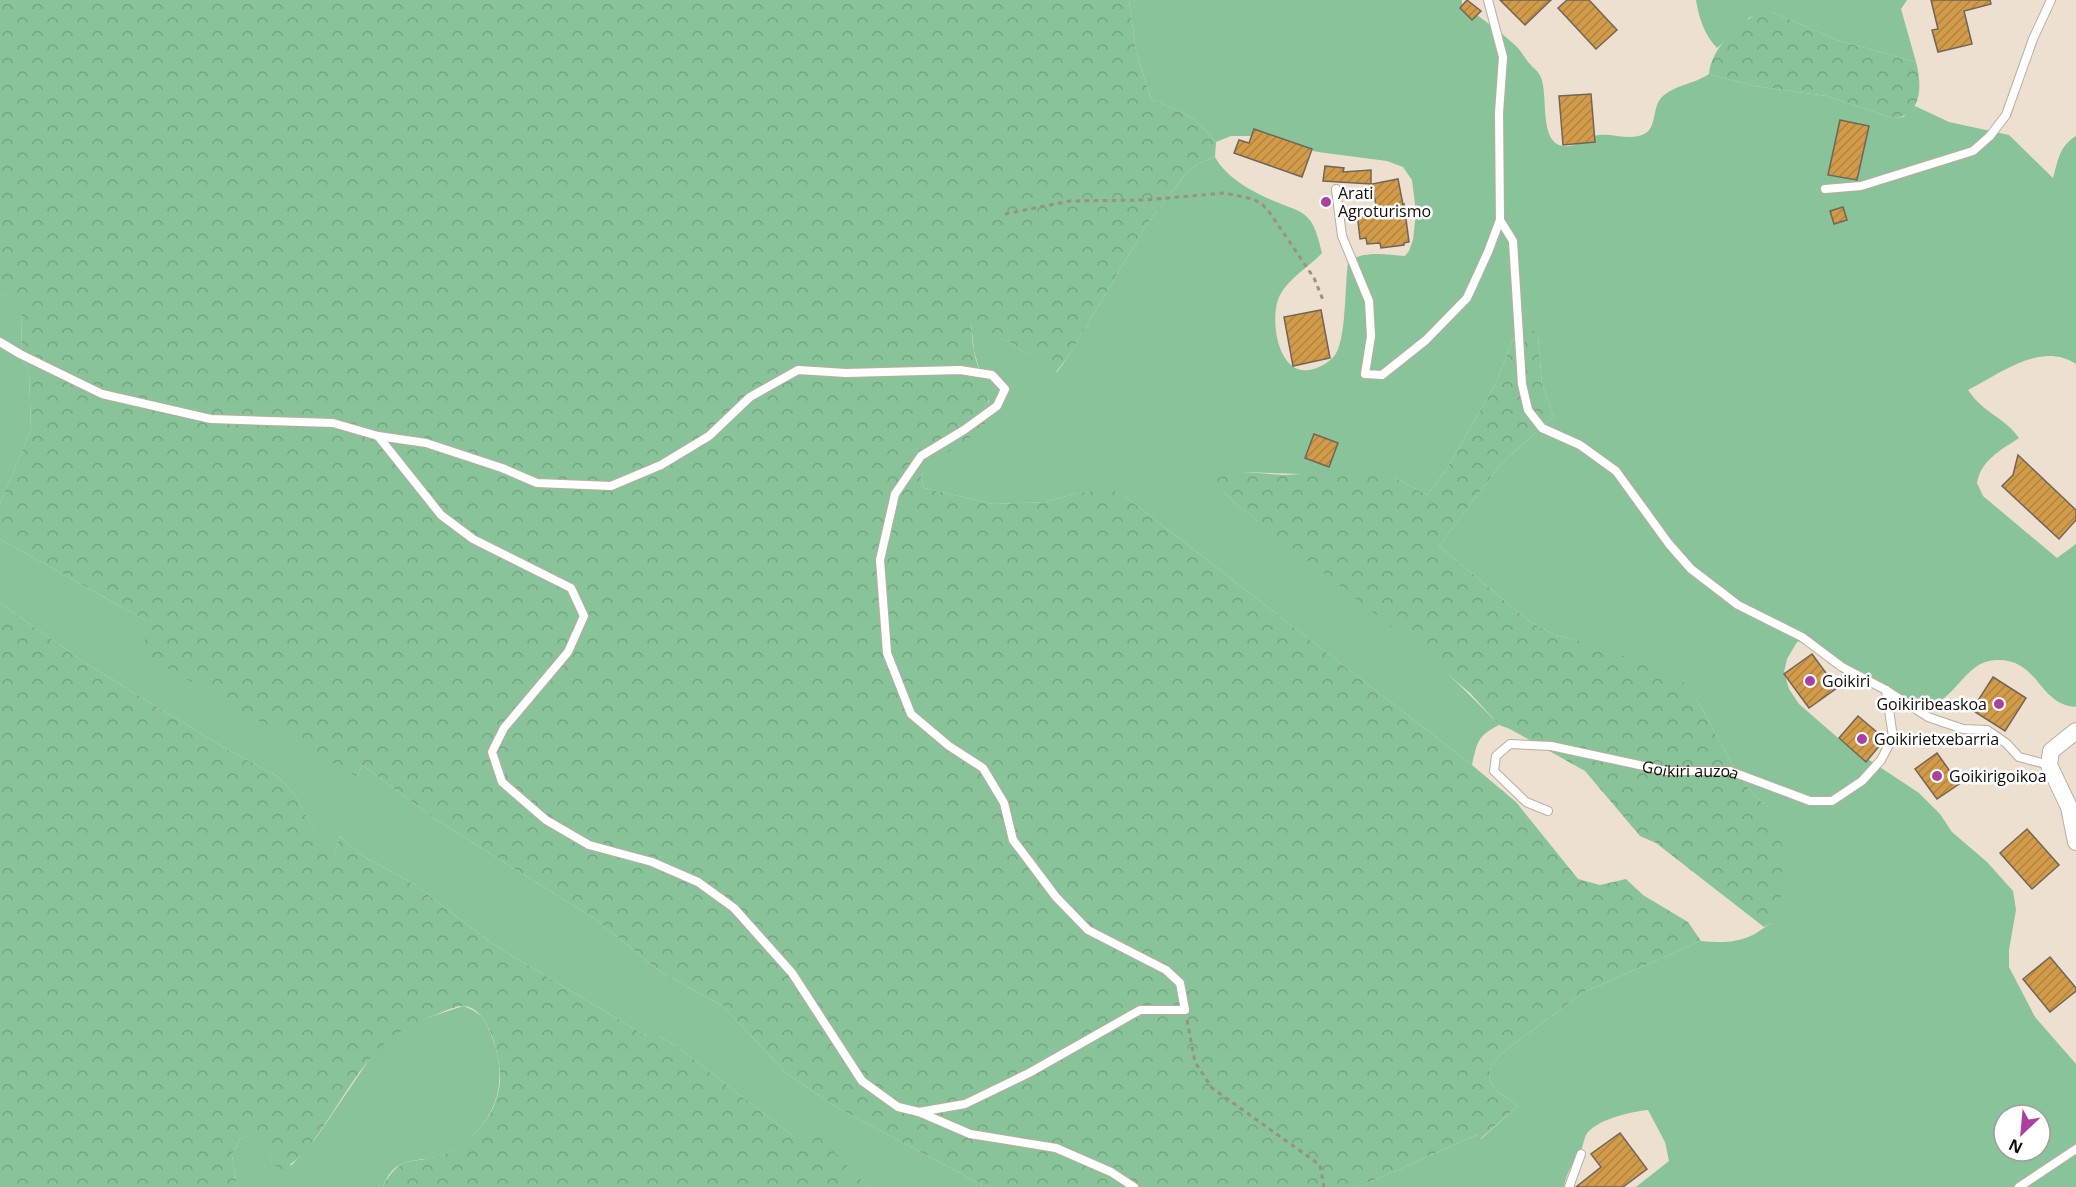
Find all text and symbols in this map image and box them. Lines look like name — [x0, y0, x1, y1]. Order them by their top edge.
place label: Arati Agroturismo — [1338, 182, 1431, 222]
marker: Arati Agroturismo — [1319, 195, 1333, 209]
place label: Goikiri — [1822, 670, 1870, 692]
marker: Goikiri — [1803, 674, 1817, 688]
place label: Goikiribeaskoa — [1876, 693, 1987, 715]
marker: Goikiribeaskoa — [1992, 697, 2006, 711]
place label: Goikirietxebarria — [1874, 728, 1999, 750]
marker: Goikirietxebarria — [1855, 732, 1869, 746]
street label: Goikiri auzoa — [1640, 755, 1742, 784]
place label: Goikirigoikoa — [1949, 765, 2047, 787]
marker: Goikirigoikoa — [1930, 769, 1944, 783]
north arrow — [1992, 1103, 2052, 1163]
text: N — [2005, 1134, 2026, 1159]

